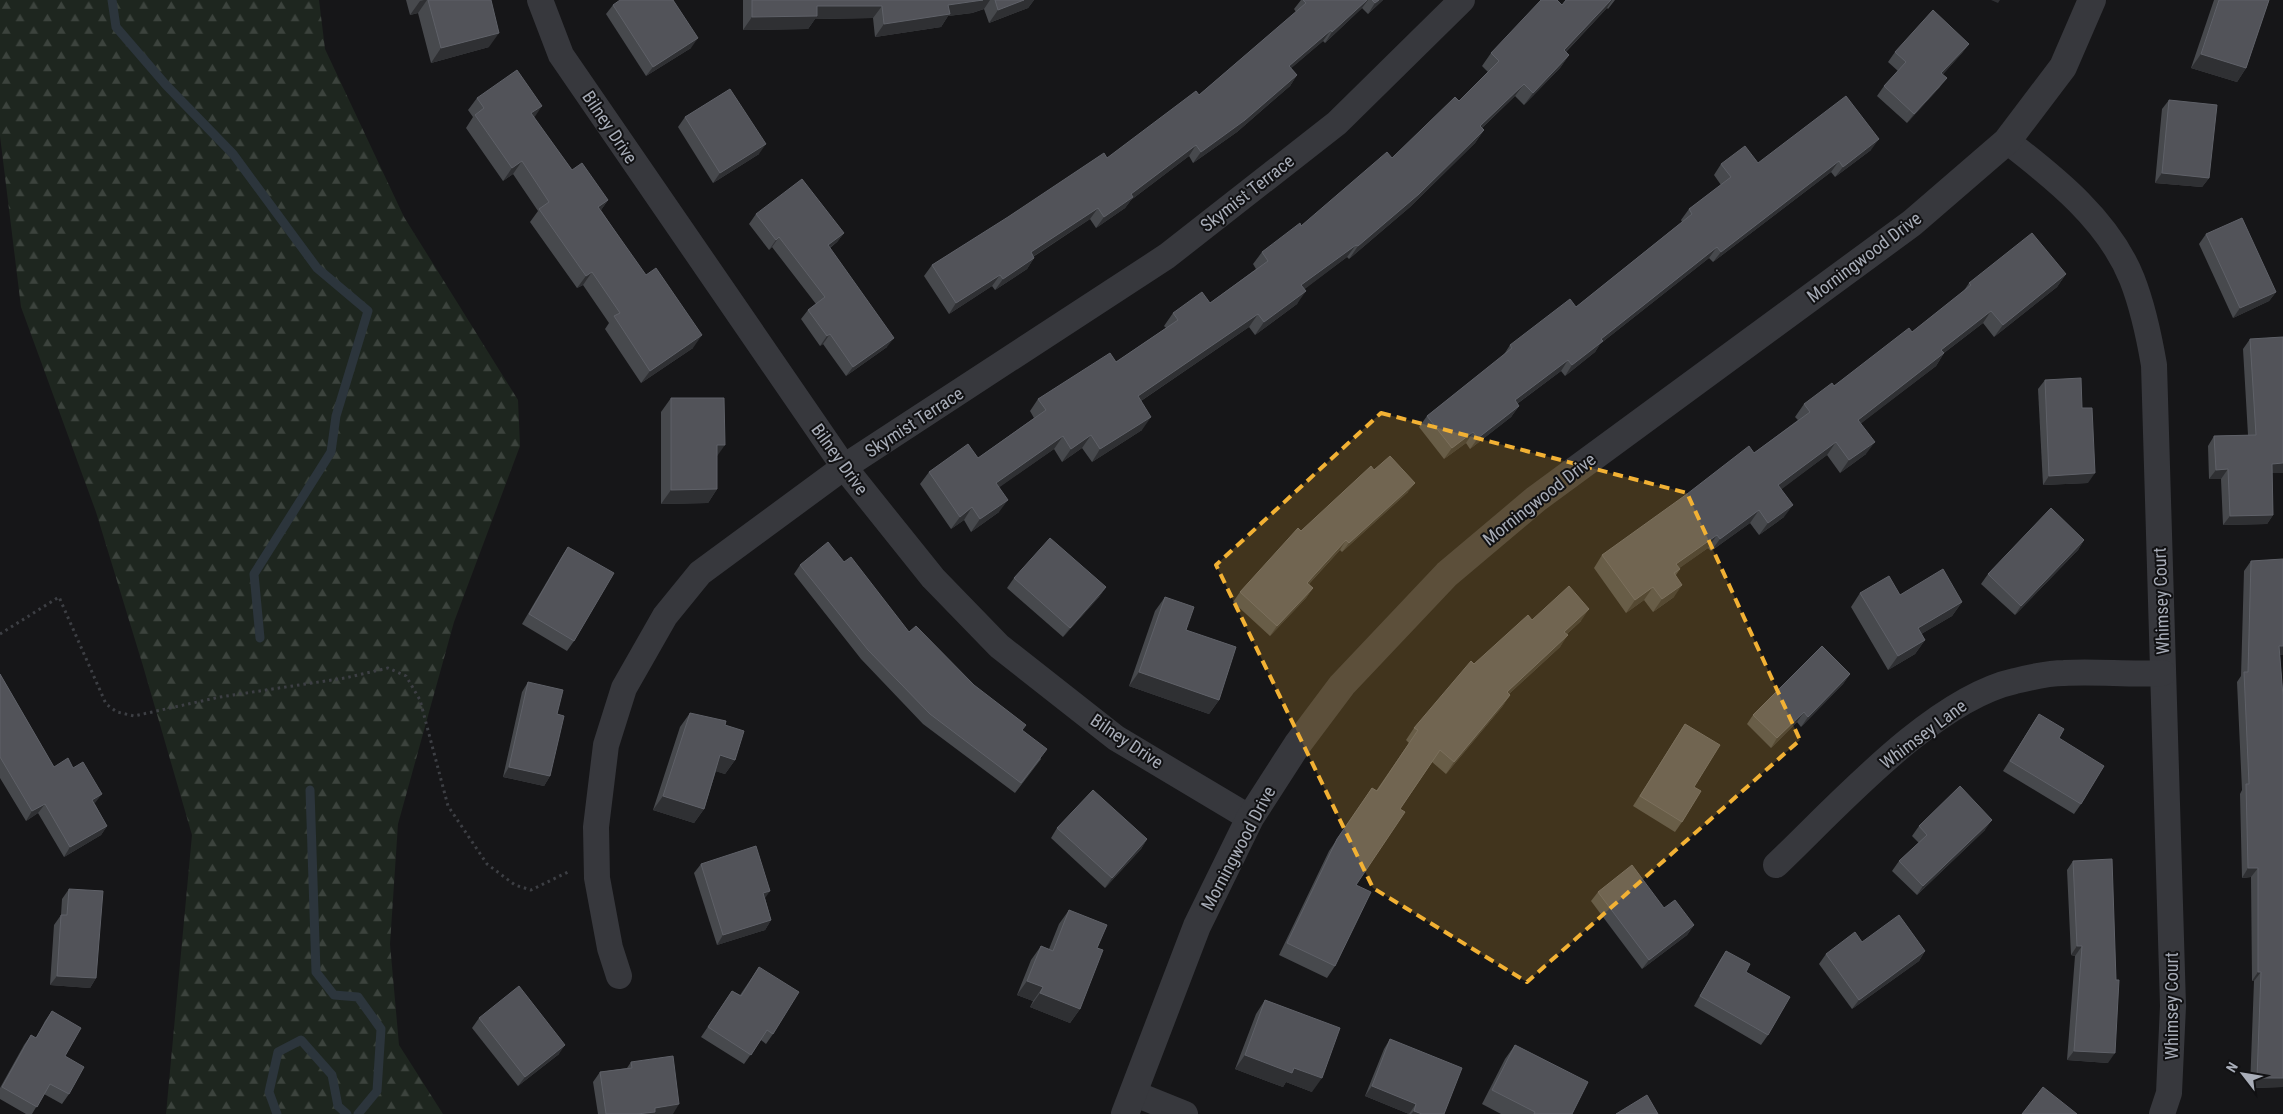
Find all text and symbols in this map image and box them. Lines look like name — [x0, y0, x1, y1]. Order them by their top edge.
street label: Bilney Drive — [578, 87, 642, 167]
street label: Skymist Terrace — [1196, 150, 1298, 236]
street label: Morningwood Drive — [1803, 207, 1925, 307]
street label: Skymist Terrace — [861, 382, 967, 462]
street label: Bilney Drive — [807, 419, 873, 499]
street label: Morningwood Drive — [1478, 448, 1600, 550]
street label: Whimsey Court — [2149, 547, 2173, 655]
street label: Whimsey Lane — [1876, 695, 1970, 773]
street label: Bilney Drive — [1087, 709, 1167, 773]
street label: Morningwood Drive — [1196, 782, 1280, 914]
street label: Whimsey Court — [2161, 952, 2182, 1060]
north arrow — [2218, 1049, 2268, 1099]
text: N — [2223, 1060, 2241, 1075]

